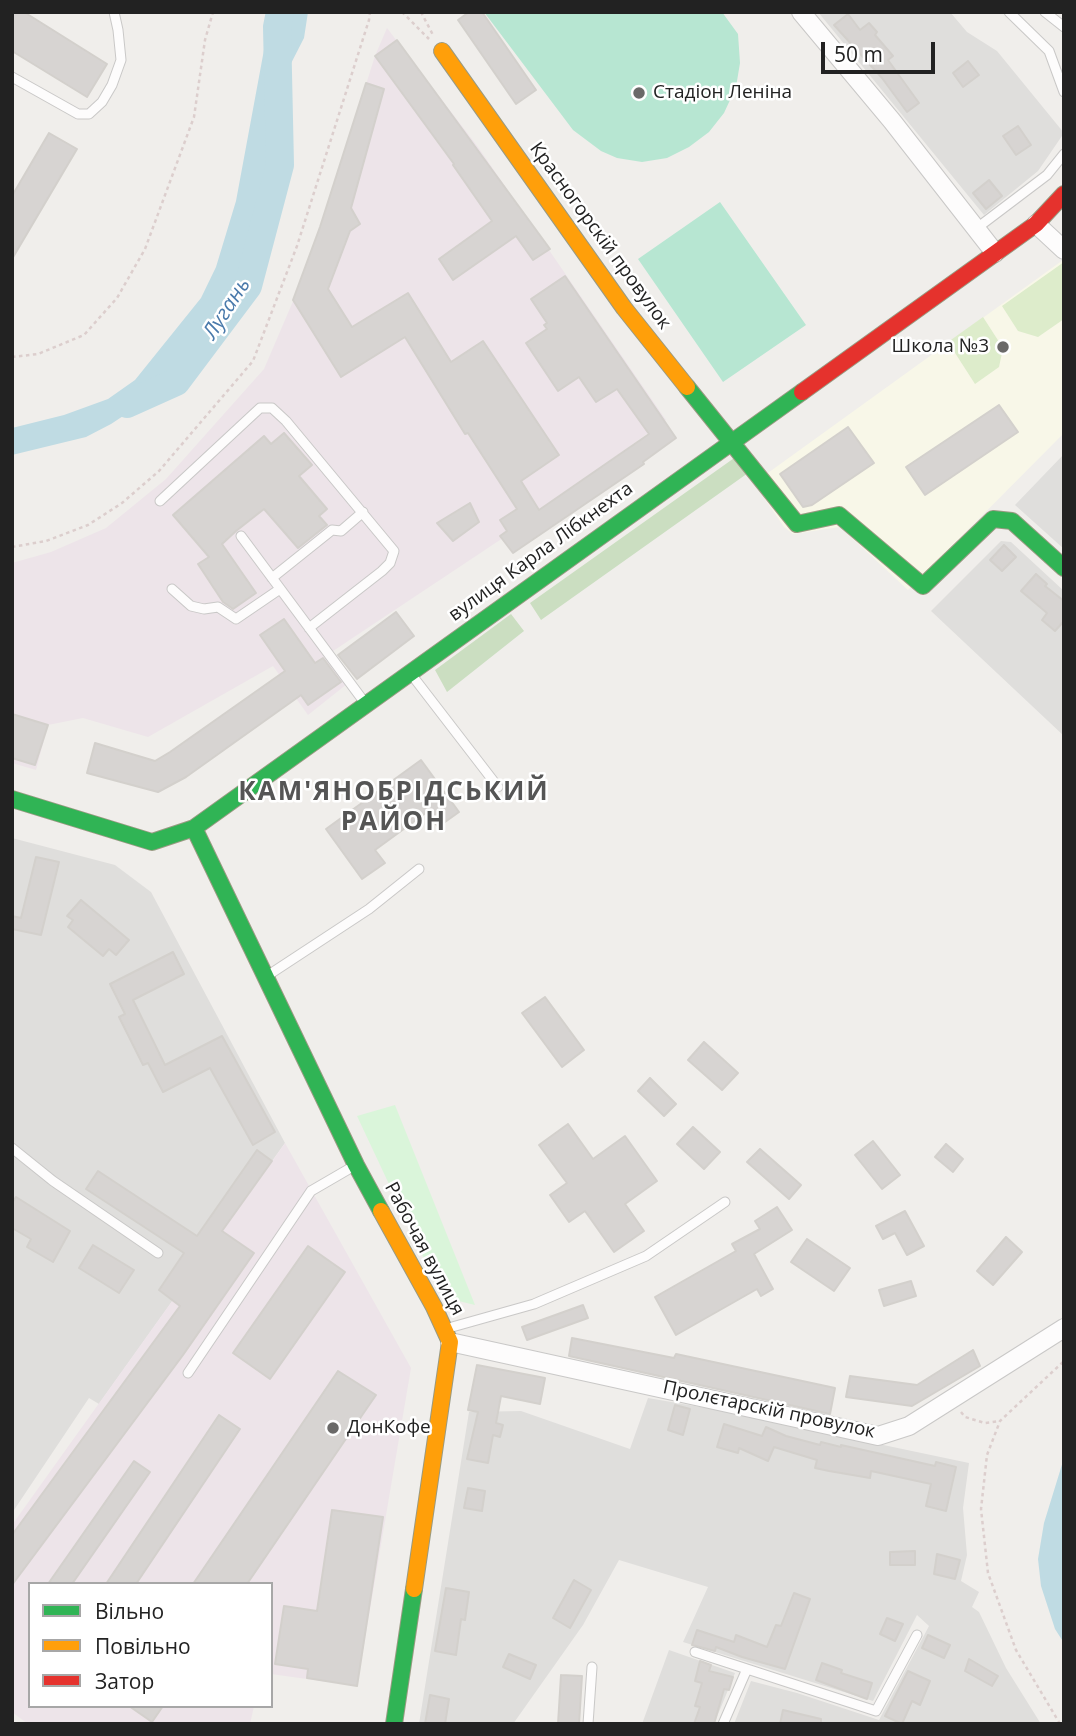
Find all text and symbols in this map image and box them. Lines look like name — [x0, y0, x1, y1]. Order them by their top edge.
scale bar — [824, 28, 938, 72]
text: 50 m — [834, 40, 883, 68]
place label: Стадіон Леніна — [653, 82, 792, 104]
marker: Стадіон Леніна — [631, 85, 647, 101]
street label: Красногорскій провулок — [524, 138, 676, 334]
water label: Лугань — [198, 274, 256, 344]
place label: Школа №3 — [892, 336, 989, 358]
marker: Школа №3 — [995, 339, 1011, 355]
street label: вулиця Карла Лібкнехта — [444, 477, 638, 627]
district label: КАМ'ЯНОБРІДСЬКИЙ РАЙОН — [240, 777, 548, 838]
street label: Рабочая вулиця — [379, 1178, 469, 1320]
street label: Пролєтарскій провулок — [661, 1376, 877, 1444]
place label: ДонКофе — [347, 1417, 431, 1439]
marker: ДонКофе — [325, 1420, 341, 1436]
legend — [28, 1582, 273, 1708]
text: Вільно — [95, 1597, 164, 1625]
text: Повільно — [95, 1632, 191, 1660]
text: Затор — [95, 1667, 154, 1695]

